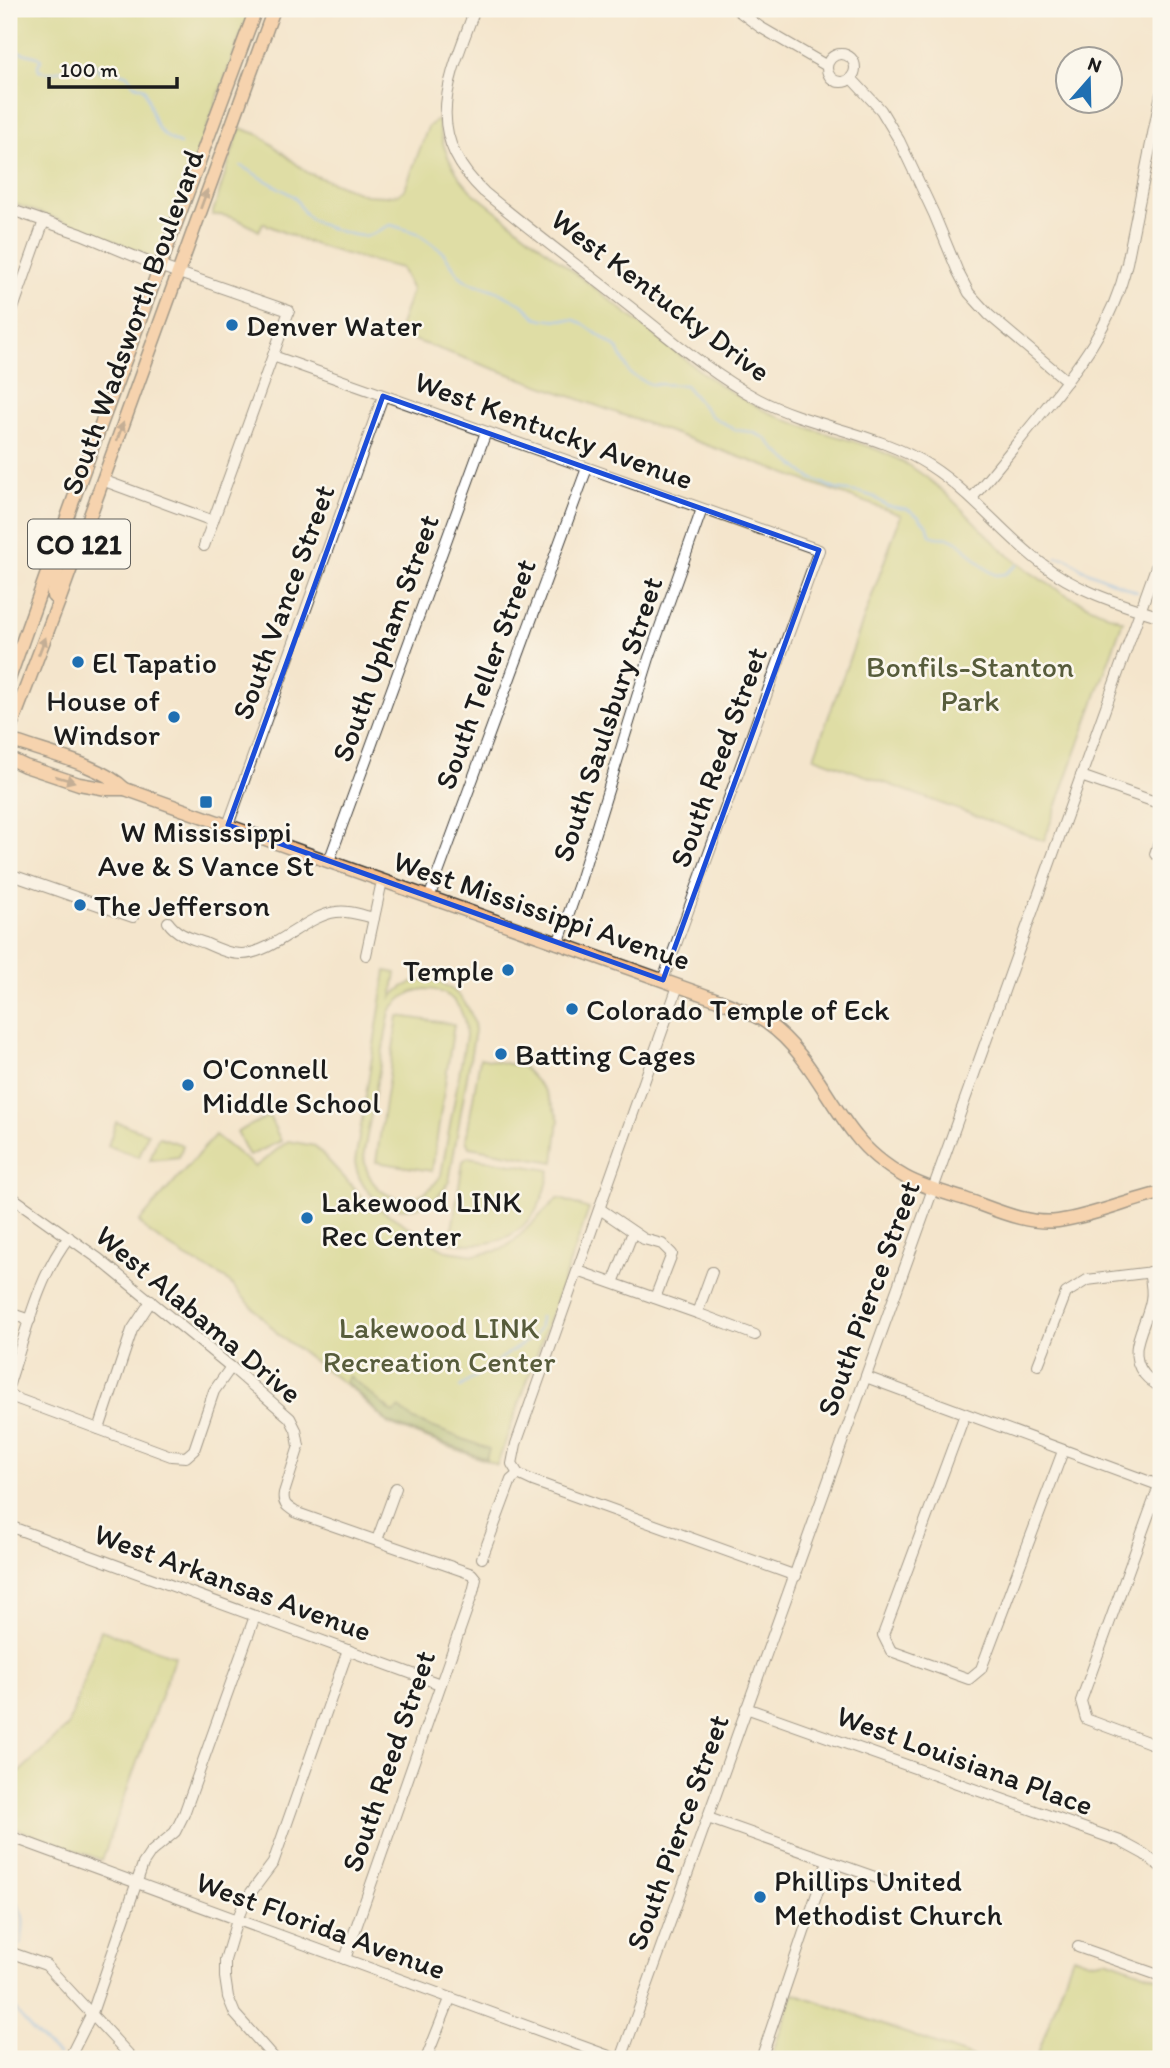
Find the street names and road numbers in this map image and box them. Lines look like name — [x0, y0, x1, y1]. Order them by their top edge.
street label: South Wadsworth Boulevard — [52, 145, 212, 499]
street label: West Kentucky Drive — [544, 200, 778, 390]
street label: West Kentucky Avenue — [410, 362, 698, 498]
street label: South Vance Street — [223, 479, 343, 725]
street label: South Upham Street — [323, 509, 447, 767]
road number: CO 121 — [28, 520, 130, 568]
street label: South Teller Street — [426, 554, 544, 794]
street label: South Saulsbury Street — [543, 572, 671, 866]
street label: South Reed Street — [661, 642, 775, 872]
street label: West Mississippi Avenue — [389, 842, 695, 978]
street label: South Pierce Street — [808, 1175, 928, 1421]
street label: West Alabama Drive — [88, 1217, 310, 1411]
street label: West Arkansas Avenue — [89, 1515, 377, 1649]
street label: South Reed Street — [333, 1645, 443, 1877]
street label: West Louisiana Place — [832, 1696, 1098, 1824]
street label: South Pierce Street — [617, 1709, 737, 1955]
street label: West Florida Avenue — [191, 1863, 451, 1987]

